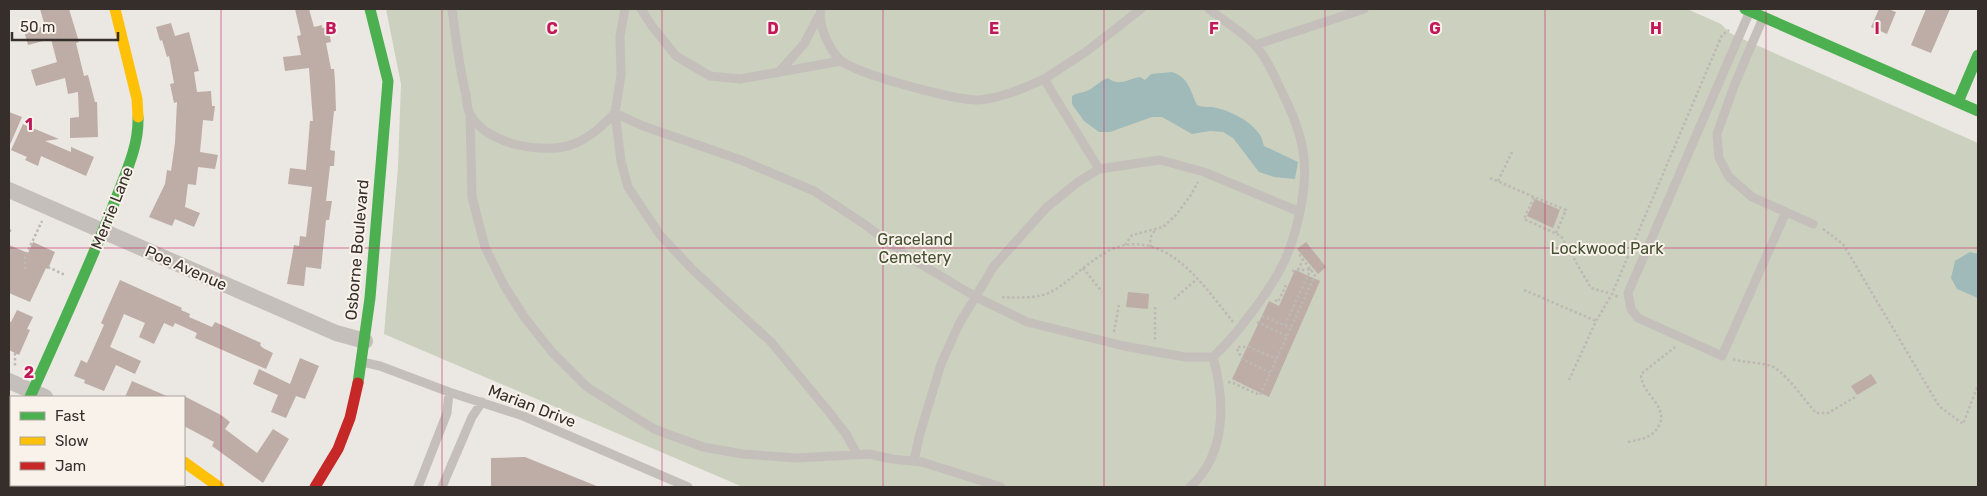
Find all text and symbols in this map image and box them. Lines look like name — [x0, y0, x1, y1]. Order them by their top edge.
scale bar — [12, 10, 119, 42]
text: 50 m — [20, 18, 55, 36]
text: B — [325, 19, 337, 38]
text: C — [546, 19, 558, 38]
text: D — [767, 19, 779, 38]
text: E — [989, 19, 999, 38]
text: F — [1209, 19, 1219, 38]
text: G — [1429, 19, 1441, 38]
text: H — [1650, 19, 1662, 38]
text: I — [1874, 19, 1880, 38]
text: 1 — [25, 115, 33, 134]
street label: Merrie Lane — [87, 164, 137, 252]
street label: Osborne Boulevard — [341, 179, 373, 321]
park label: Graceland Cemetery — [877, 230, 953, 267]
park label: Lockwood Park — [1551, 239, 1664, 258]
street label: Poe Avenue — [142, 241, 230, 295]
text: 2 — [24, 363, 34, 382]
street label: Marian Drive — [485, 381, 579, 431]
legend — [10, 396, 185, 486]
text: Fast — [55, 407, 85, 425]
text: Slow — [55, 432, 88, 450]
text: Jam — [55, 457, 86, 475]

